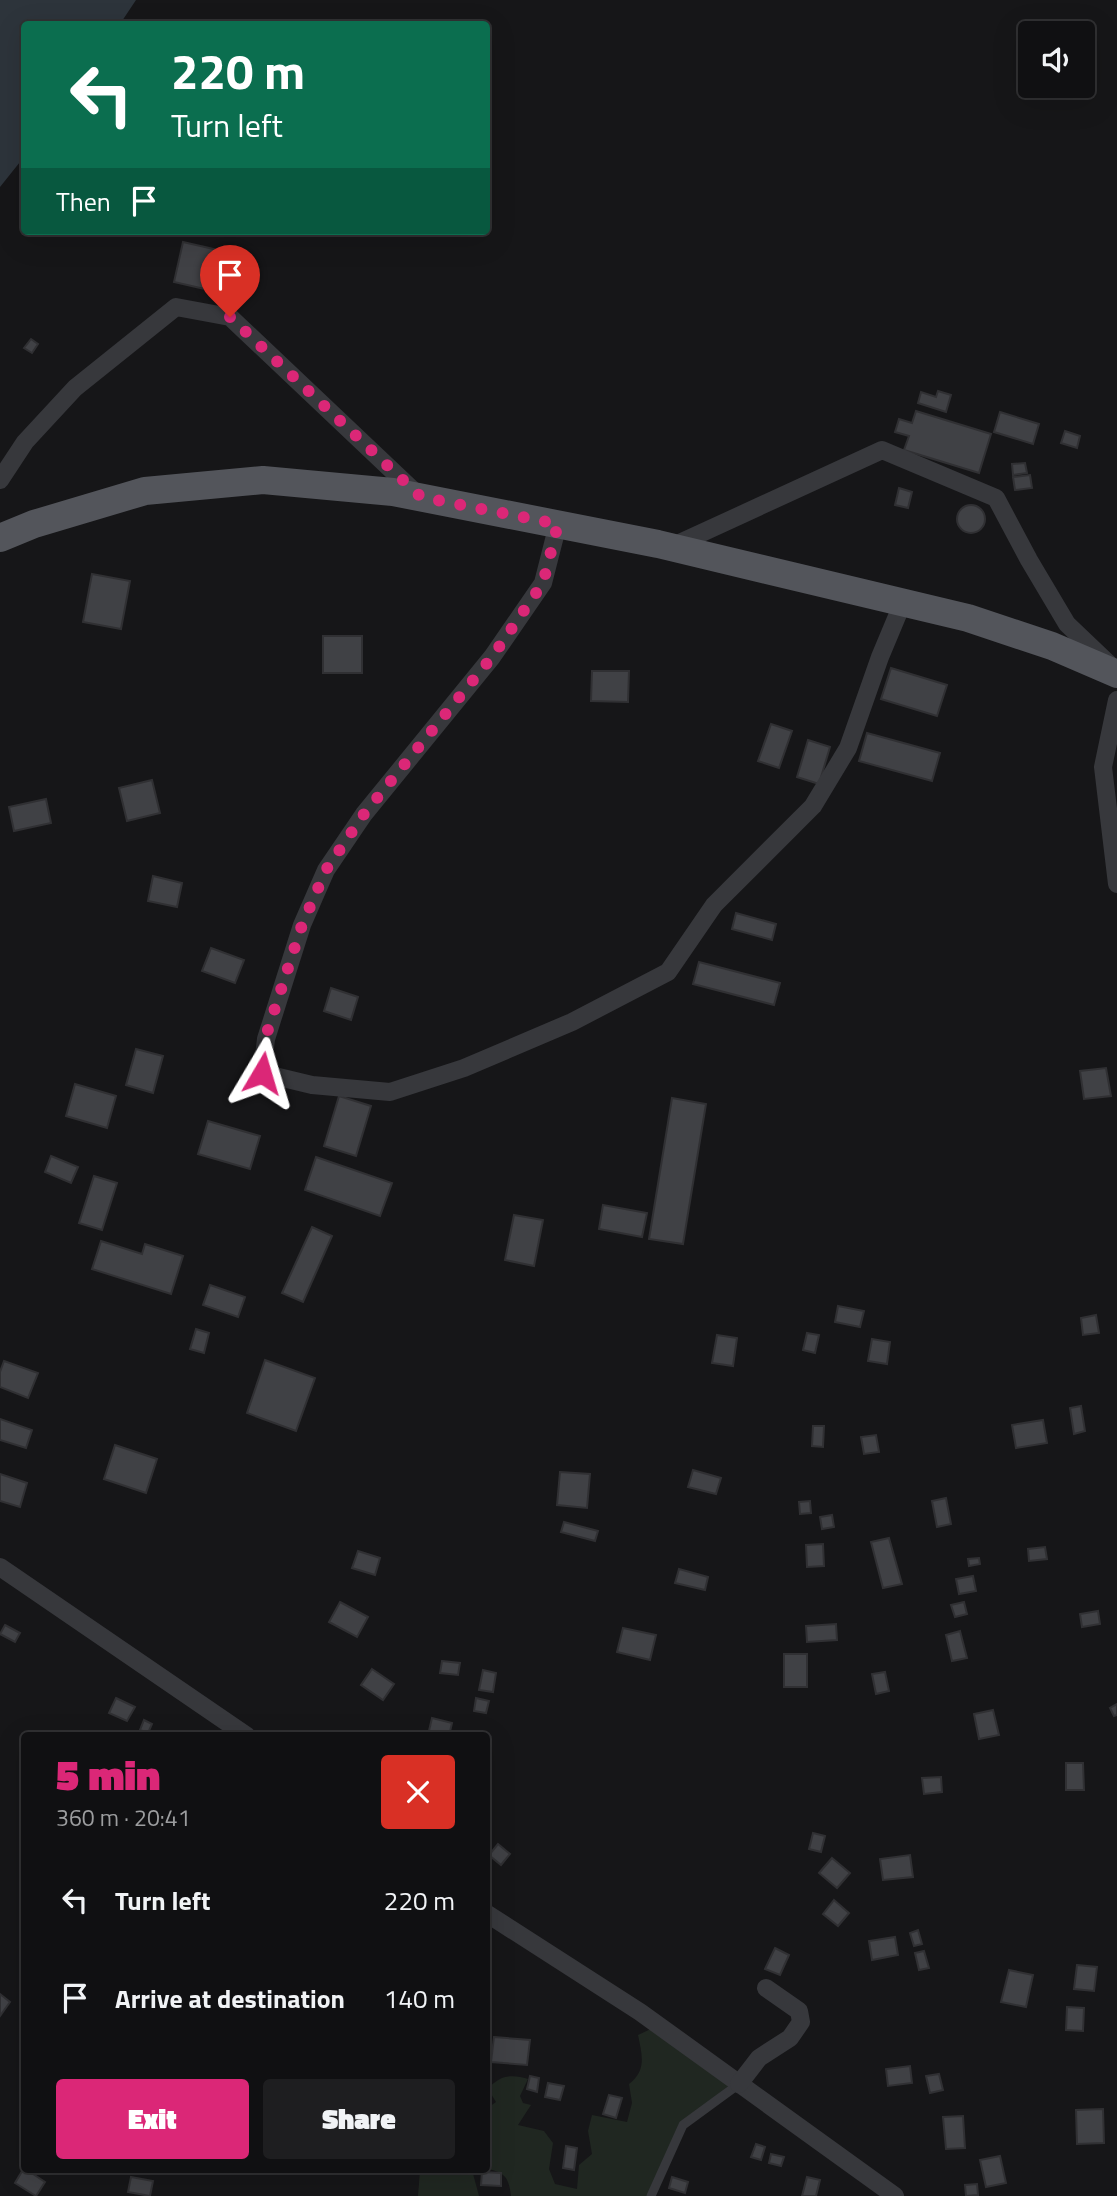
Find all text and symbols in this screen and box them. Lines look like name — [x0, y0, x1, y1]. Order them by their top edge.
map controls — [1018, 21, 1095, 98]
button: sound — [1018, 21, 1095, 98]
text: 220 m — [171, 33, 305, 108]
icon: left — [56, 49, 147, 140]
text: Turn left — [171, 101, 283, 149]
text: Then — [56, 182, 111, 221]
icon: arrive — [125, 182, 163, 220]
pin — [200, 245, 260, 317]
icon: arrive — [211, 256, 249, 294]
position arrow — [225, 1036, 299, 1110]
text: 5 min — [56, 1742, 160, 1806]
button: close — [381, 1755, 455, 1829]
text: 360 m · 20:41 — [56, 1800, 191, 1835]
icon: left — [56, 1881, 94, 1919]
text: Turn left — [115, 1881, 210, 1920]
text: 220 m — [384, 1881, 455, 1920]
icon: arrive — [56, 1979, 94, 2017]
text: Arrive at destination — [115, 1979, 345, 2018]
text: 140 m — [384, 1979, 455, 2018]
button: Exit — [56, 2079, 249, 2159]
button: Share — [263, 2079, 455, 2159]

